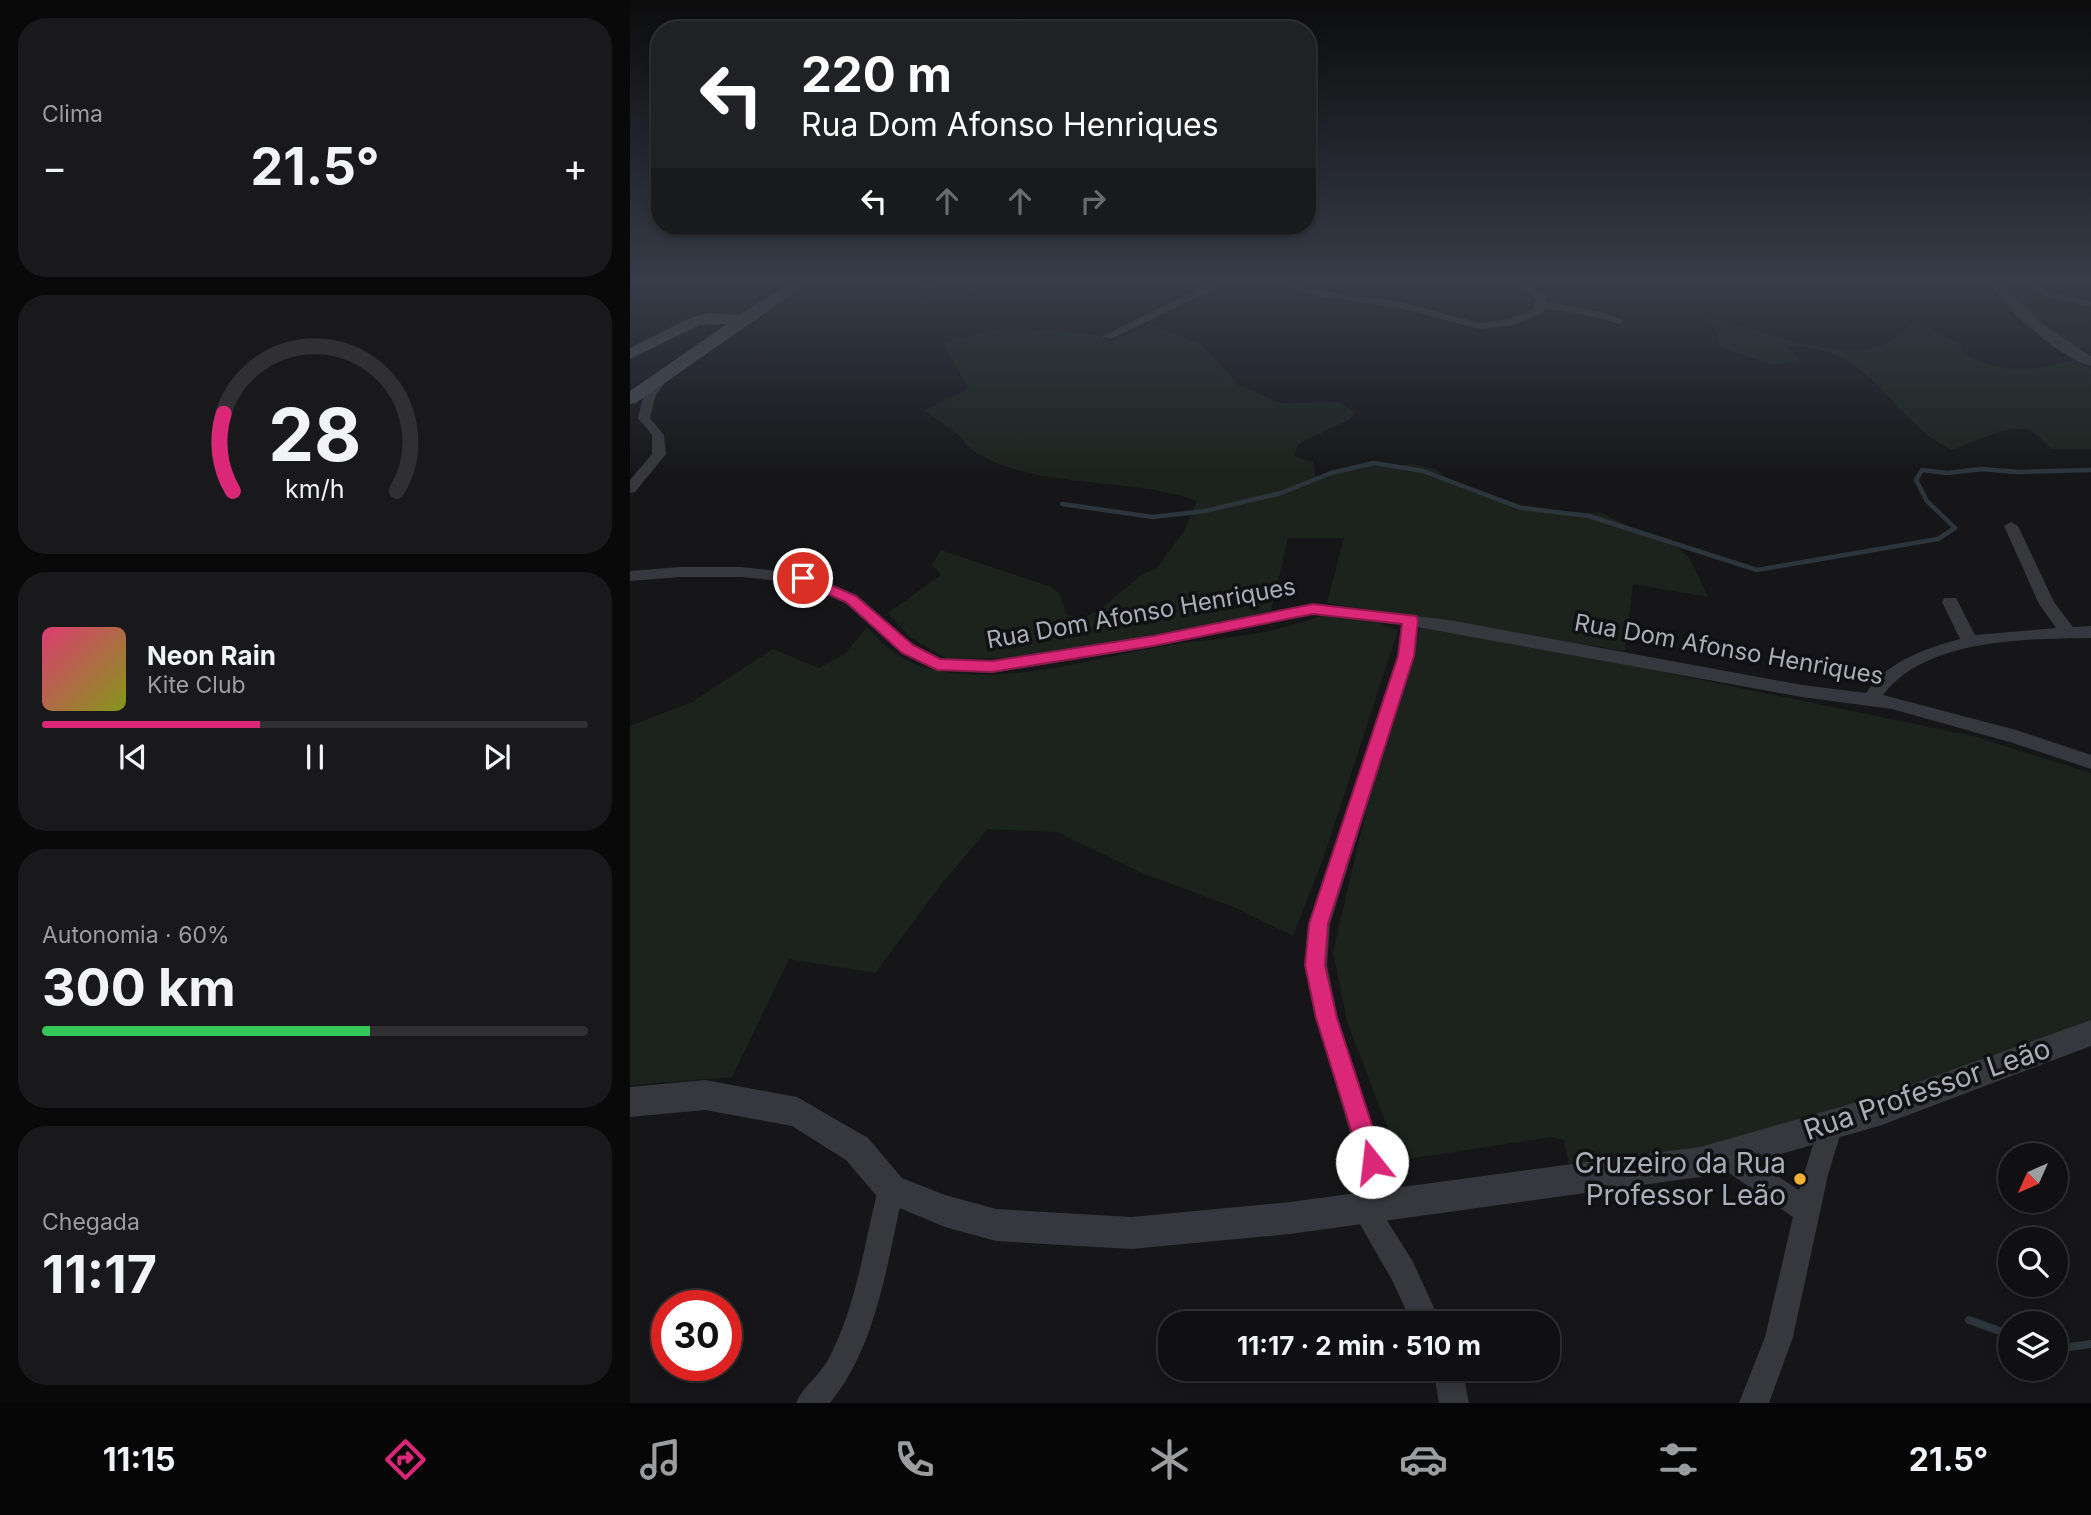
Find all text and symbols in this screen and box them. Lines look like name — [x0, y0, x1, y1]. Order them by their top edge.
text: 220 m — [801, 45, 952, 104]
icon: left — [686, 49, 777, 140]
text: Clima — [42, 100, 103, 128]
text: Rua Dom Afonso Henriques — [801, 105, 1219, 144]
text: 21.5° — [250, 135, 380, 198]
text: − — [42, 144, 67, 190]
text: + — [563, 144, 588, 190]
icon: left — [855, 182, 893, 220]
icon: ahead — [928, 182, 966, 220]
icon: ahead — [1001, 182, 1039, 220]
icon: right — [1074, 182, 1112, 220]
text: 28 — [268, 390, 362, 479]
text: km/h — [285, 473, 345, 503]
pin — [773, 548, 833, 608]
icon: arrive — [784, 559, 822, 597]
street label: Rua Dom Afonso Henriques — [984, 572, 1298, 654]
street label: Rua Dom Afonso Henriques — [1572, 608, 1886, 690]
text: Neon Rain — [147, 640, 276, 671]
text: Kite Club — [147, 671, 246, 699]
icon: previous — [114, 738, 152, 776]
icon: pause — [296, 738, 334, 776]
icon: next — [478, 738, 516, 776]
text: Autonomia · 60% — [42, 921, 230, 949]
text: 300 km — [42, 956, 236, 1019]
street label: Rua Professor Leão — [1799, 1031, 2055, 1147]
position arrow — [1335, 1125, 1409, 1199]
north arrow — [1998, 1143, 2068, 1213]
map controls — [1998, 1143, 2068, 1381]
place label: Cruzeiro da Rua Professor Leão — [1575, 1146, 1786, 1212]
marker: Cruzeiro da Rua Professor Leão — [1792, 1171, 1808, 1187]
text: Chegada — [42, 1208, 140, 1236]
button: search — [1998, 1227, 2068, 1297]
text: 11:17 — [42, 1243, 157, 1306]
speed limit sign: 30 — [651, 1290, 742, 1381]
button: layers — [1998, 1311, 2068, 1381]
text: 11:17 · 2 min · 510 m — [1237, 1330, 1481, 1361]
icon: directions — [381, 1435, 430, 1484]
icon: music — [636, 1435, 685, 1484]
icon: phone — [890, 1435, 939, 1484]
icon: climate — [1145, 1435, 1194, 1484]
icon: car — [1399, 1435, 1448, 1484]
icon: filters — [1654, 1435, 1703, 1484]
text: 11:15 — [103, 1440, 175, 1479]
text: 21.5° — [1909, 1440, 1988, 1479]

